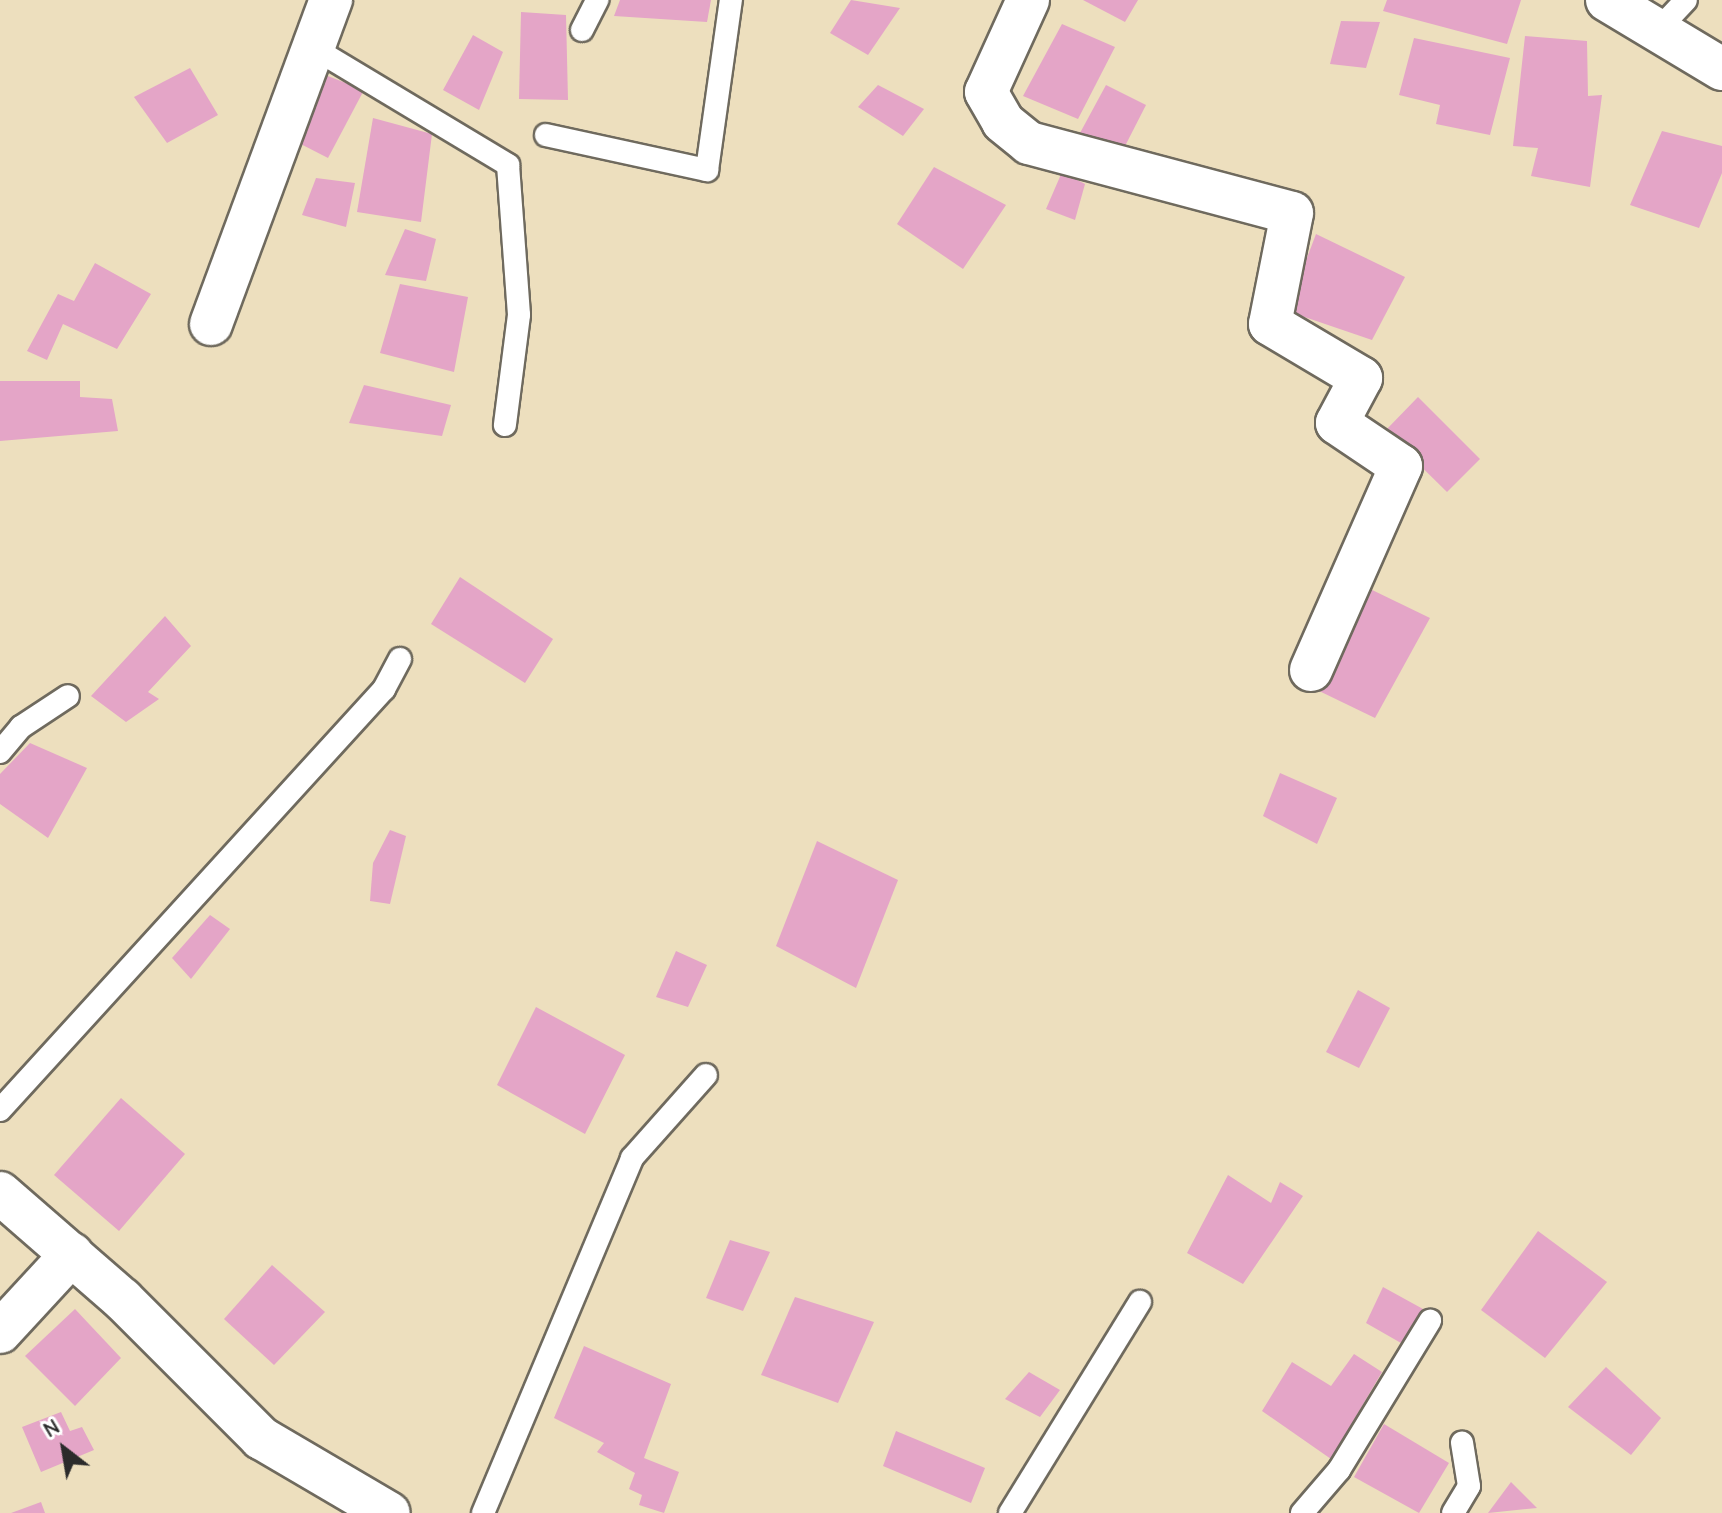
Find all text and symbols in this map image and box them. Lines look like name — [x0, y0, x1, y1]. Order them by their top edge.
north arrow — [24, 1409, 104, 1489]
text: N — [39, 1414, 64, 1443]

